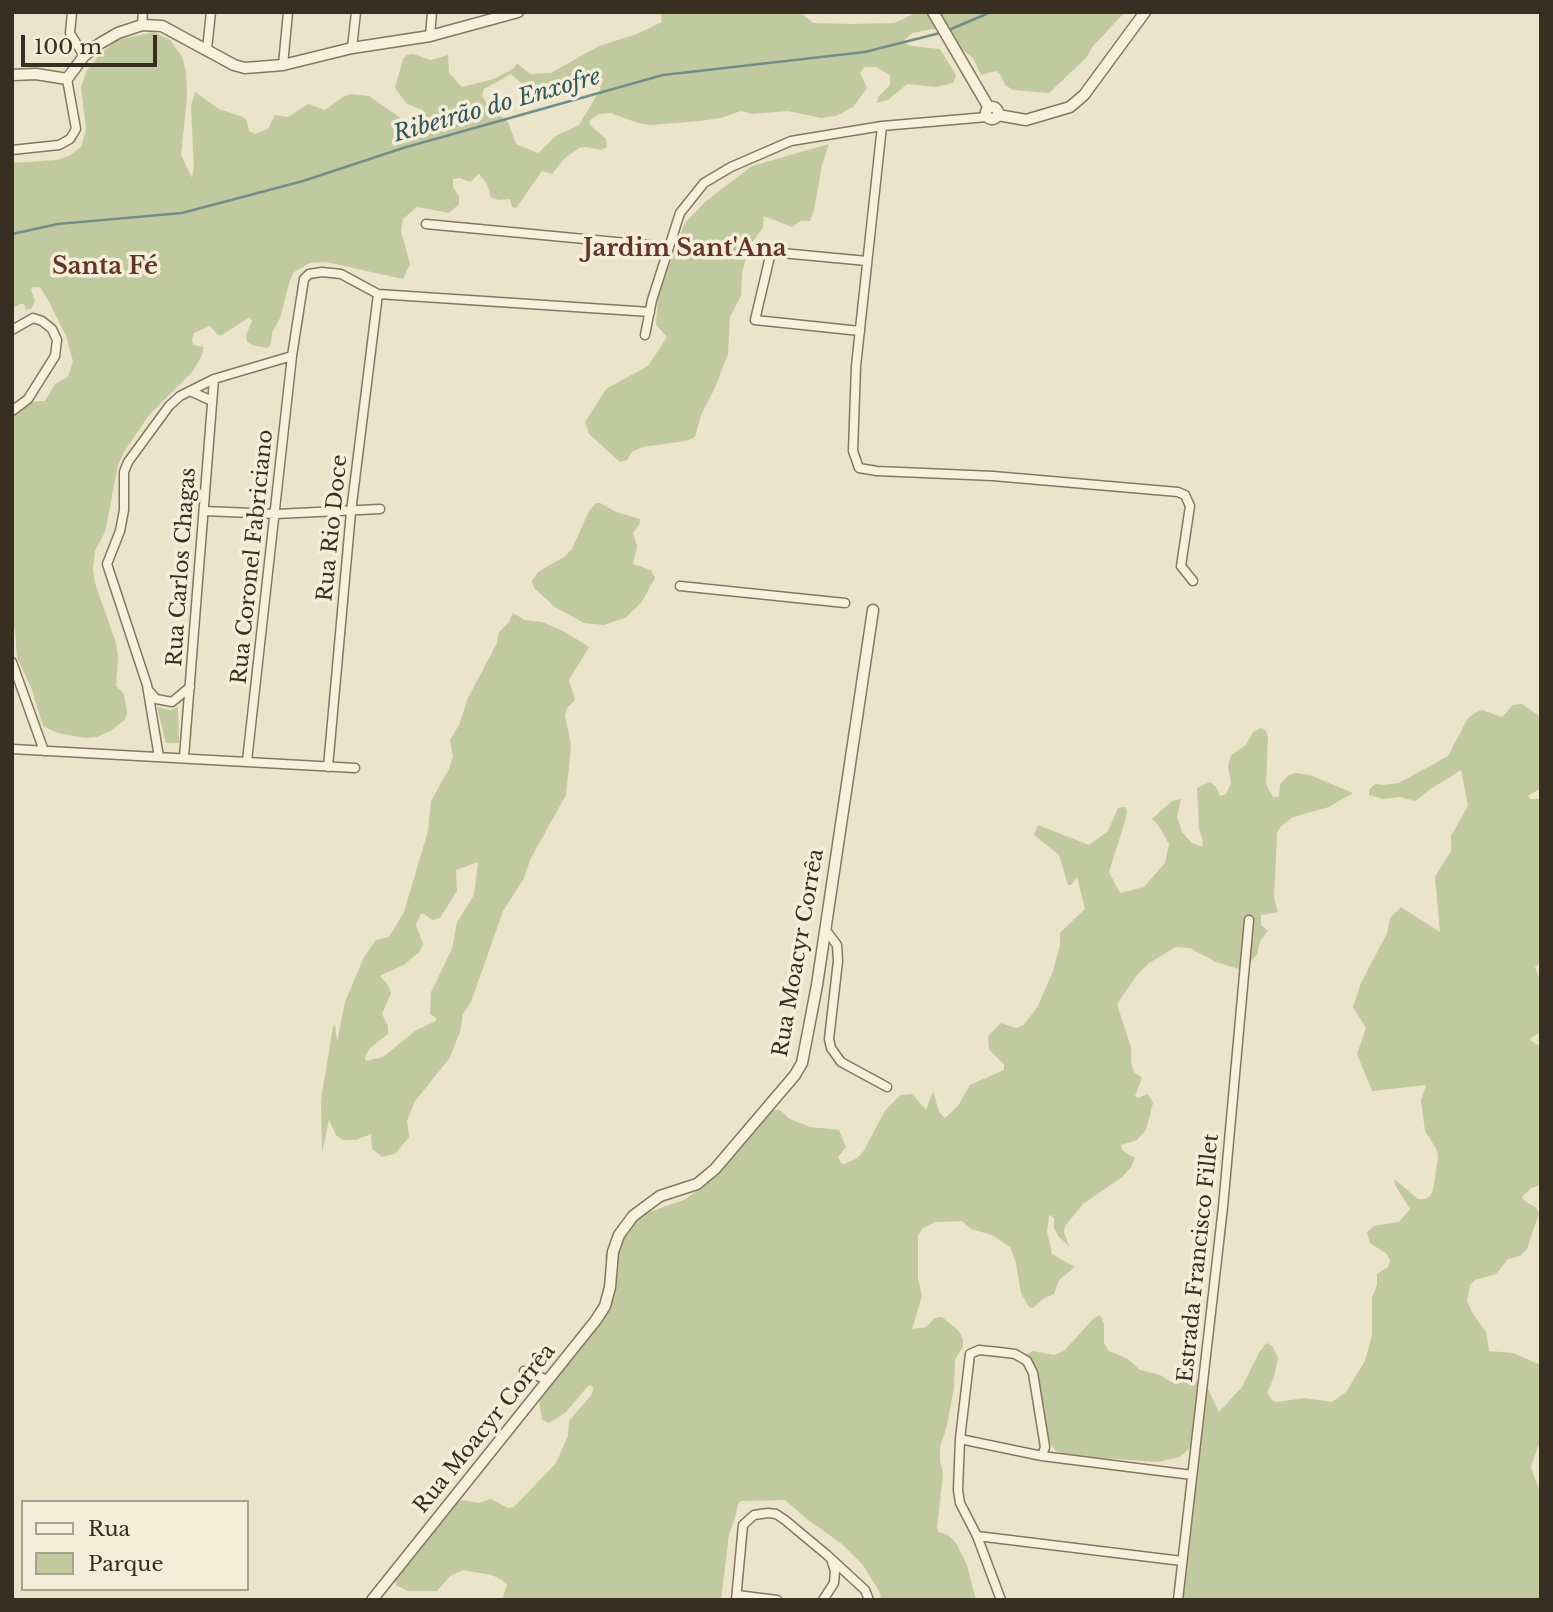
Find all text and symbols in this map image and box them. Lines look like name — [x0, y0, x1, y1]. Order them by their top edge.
scale bar — [24, 21, 161, 65]
text: 100 m — [34, 34, 102, 60]
water label: Ribeirão do Enxofre — [390, 63, 604, 149]
district label: Jardim Sant'Ana — [583, 235, 787, 263]
district label: Santa Fé — [52, 253, 158, 281]
street label: Rua Coronel Fabriciano — [227, 428, 279, 686]
street label: Rua Rio Doce — [313, 453, 353, 603]
street label: Rua Carlos Chagas — [162, 467, 202, 667]
street label: Rua Moacyr Corrêa — [768, 847, 830, 1059]
street label: Estrada Francisco Fillet — [1173, 1132, 1225, 1384]
street label: Rua Moacyr Corrêa — [409, 1339, 561, 1519]
legend — [21, 1500, 248, 1591]
text: Rua — [88, 1516, 130, 1542]
text: Parque — [88, 1551, 163, 1577]

